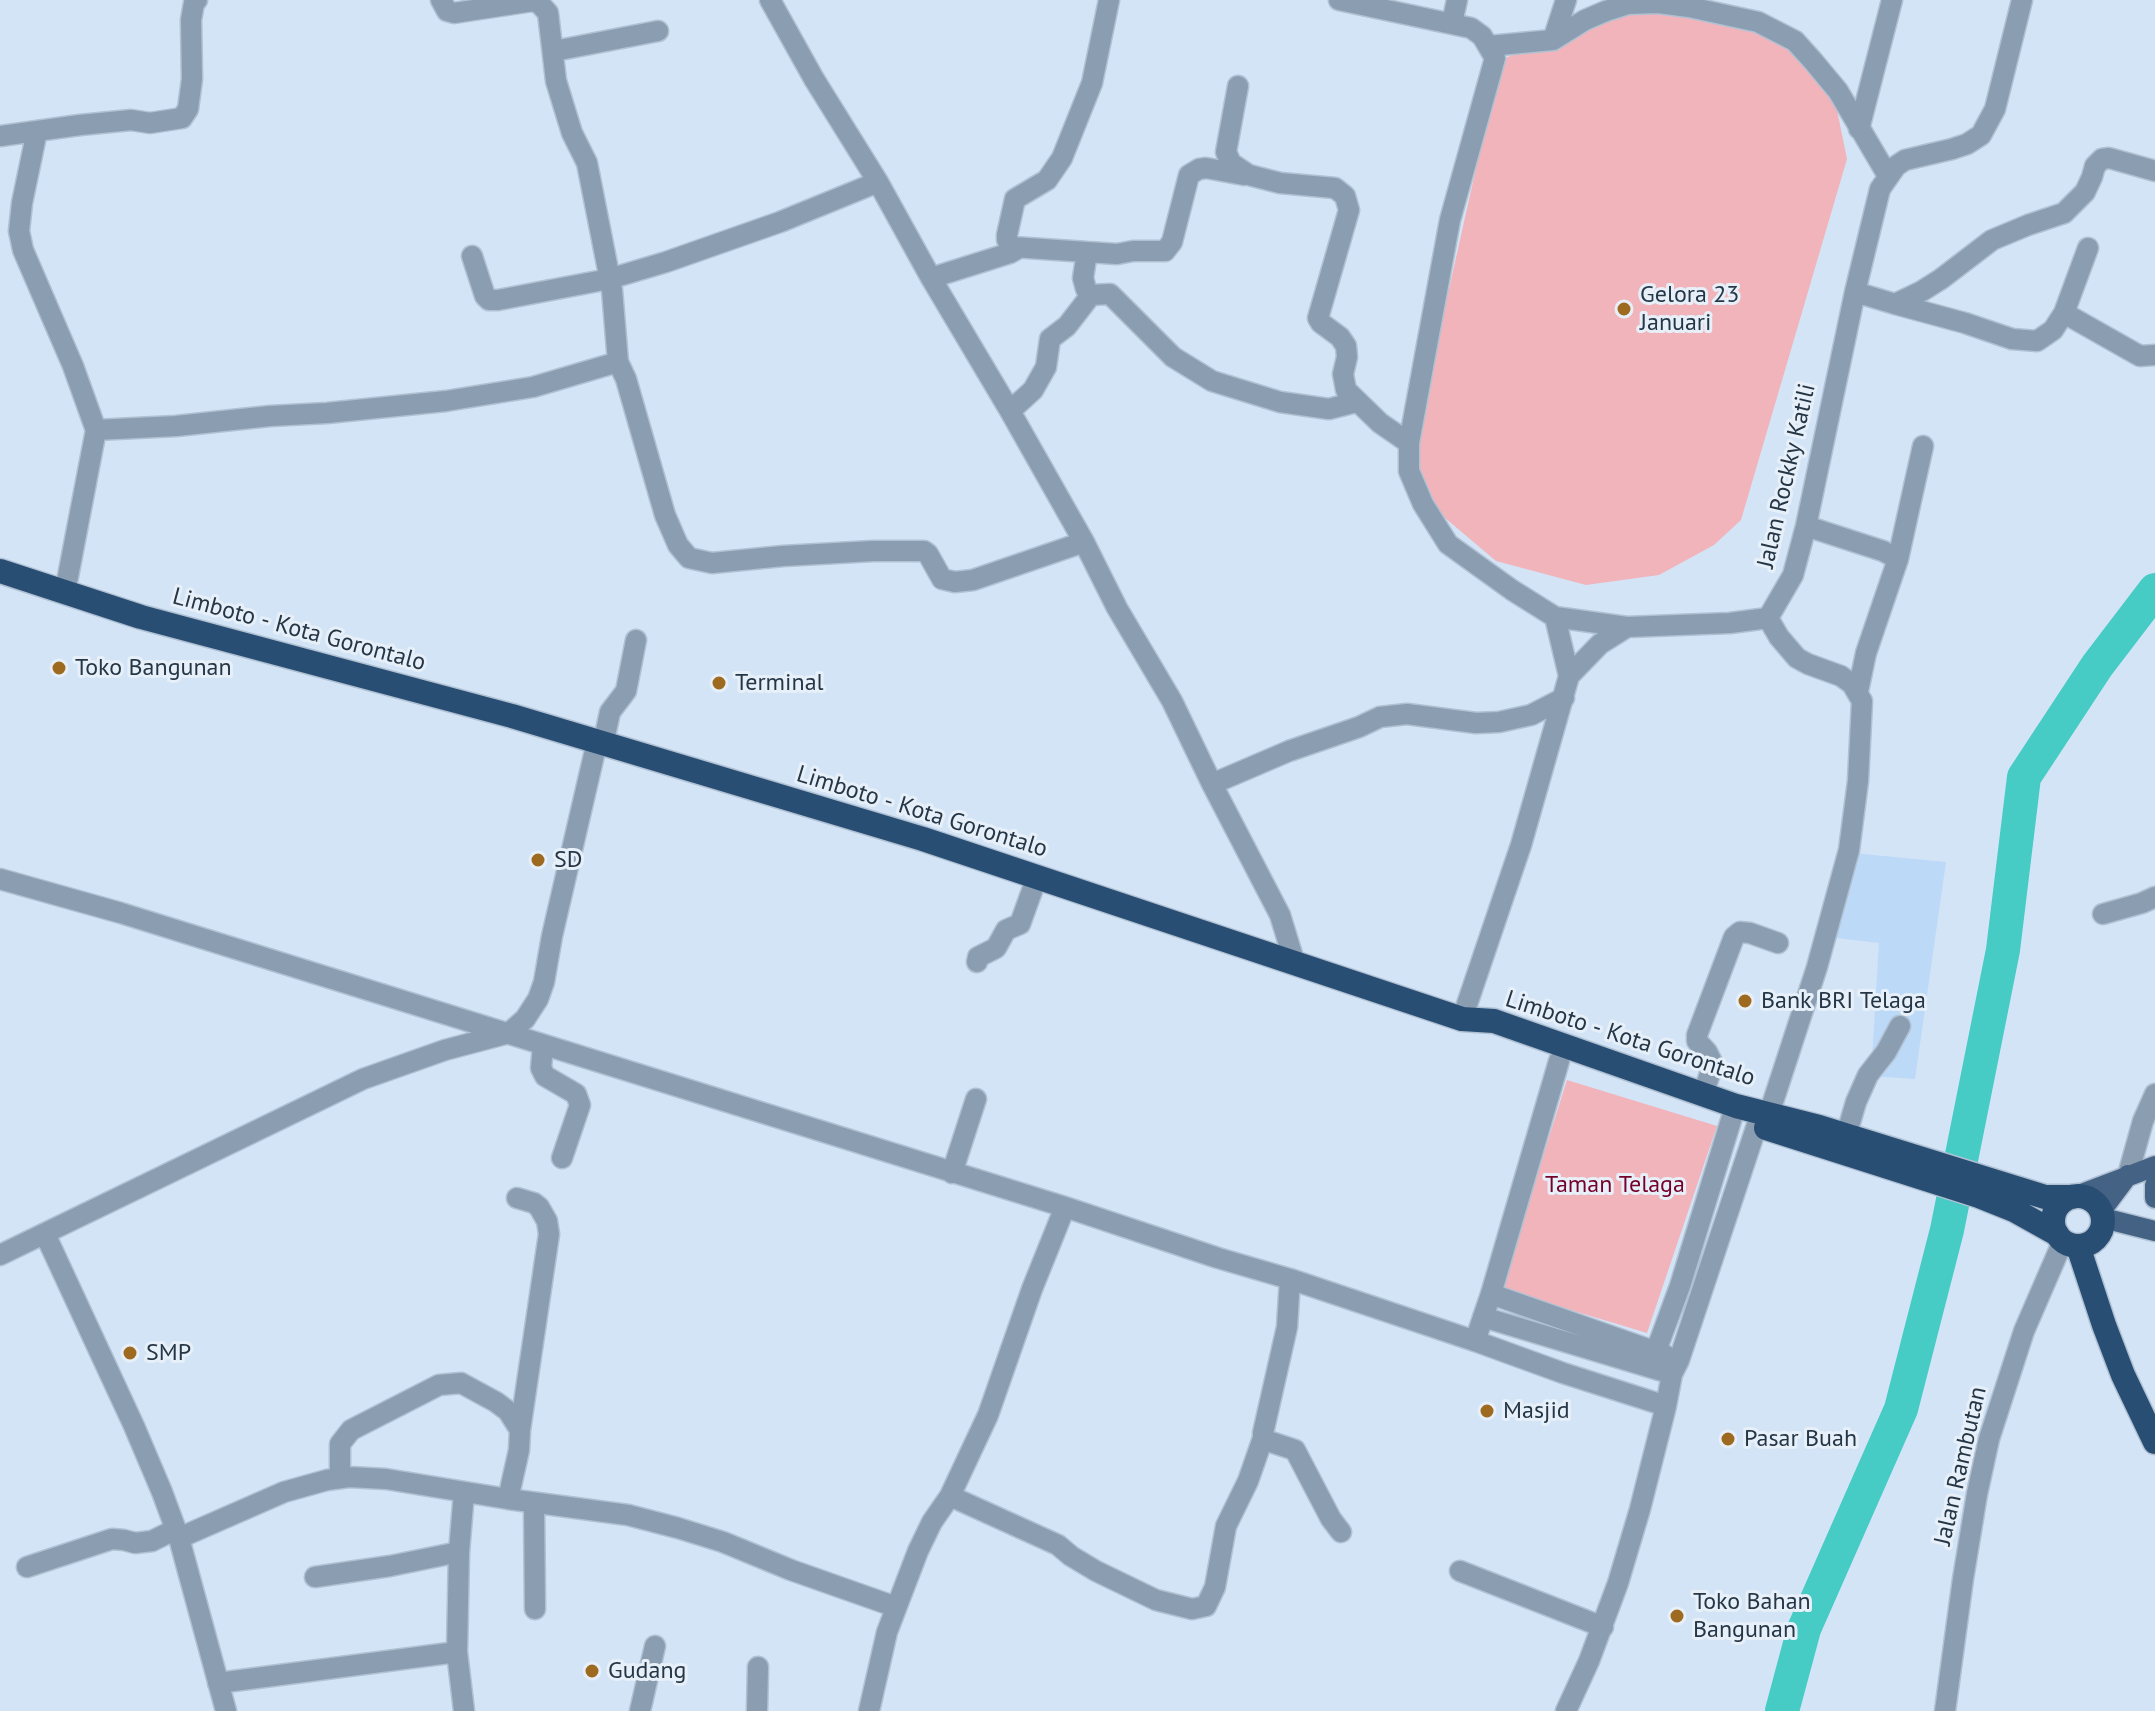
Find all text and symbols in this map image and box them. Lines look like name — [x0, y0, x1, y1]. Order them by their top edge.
place label: Gelora 23 Januari — [1640, 281, 1739, 337]
marker: Gelora 23 Januari — [1615, 300, 1633, 318]
street label: Jalan Rockky Katili — [1752, 381, 1822, 571]
street label: Limboto - Kota Gorontalo — [169, 582, 429, 678]
place label: Toko Bangunan — [75, 654, 232, 682]
marker: Toko Bangunan — [50, 659, 68, 677]
place label: Terminal — [735, 669, 824, 697]
marker: Terminal — [710, 674, 728, 692]
street label: Limboto - Kota Gorontalo — [793, 760, 1051, 864]
place label: SD — [554, 846, 582, 874]
marker: SD — [529, 851, 547, 869]
street label: Limboto - Kota Gorontalo — [1502, 985, 1758, 1093]
place label: Bank BRI Telaga — [1761, 987, 1926, 1015]
marker: Bank BRI Telaga — [1736, 992, 1754, 1010]
park label: Taman Telaga — [1545, 1171, 1685, 1199]
place label: SMP — [146, 1339, 191, 1367]
marker: SMP — [121, 1344, 139, 1362]
street label: Jalan Rambutan — [1929, 1384, 1993, 1548]
place label: Masjid — [1503, 1397, 1570, 1425]
marker: Masjid — [1478, 1402, 1496, 1420]
place label: Pasar Buah — [1744, 1425, 1857, 1453]
marker: Pasar Buah — [1719, 1430, 1737, 1448]
place label: Toko Bahan Bangunan — [1693, 1588, 1811, 1644]
marker: Toko Bahan Bangunan — [1668, 1607, 1686, 1625]
place label: Gudang — [608, 1657, 686, 1685]
marker: Gudang — [583, 1662, 601, 1680]

